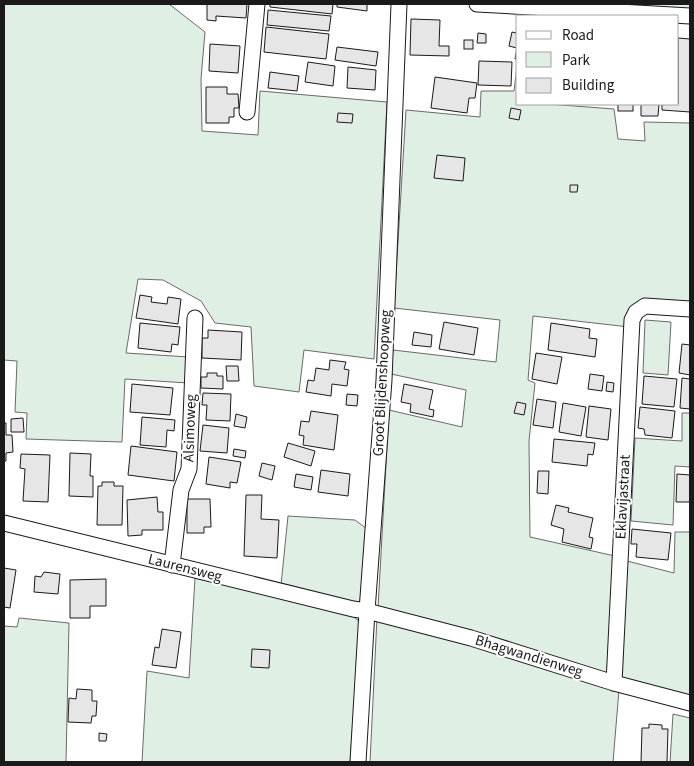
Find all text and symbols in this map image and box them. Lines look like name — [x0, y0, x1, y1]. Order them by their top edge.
legend — [516, 15, 679, 105]
text: Road — [562, 25, 594, 46]
text: Park — [562, 50, 591, 71]
text: Building — [562, 75, 615, 96]
street label: Groot Blijdenshoopweg — [368, 309, 396, 457]
street label: Alsimoweg — [178, 393, 202, 462]
street label: Eklavijastraat — [610, 454, 636, 540]
street label: Laurensweg — [146, 549, 225, 587]
street label: Bhagwandienweg — [473, 630, 586, 682]

